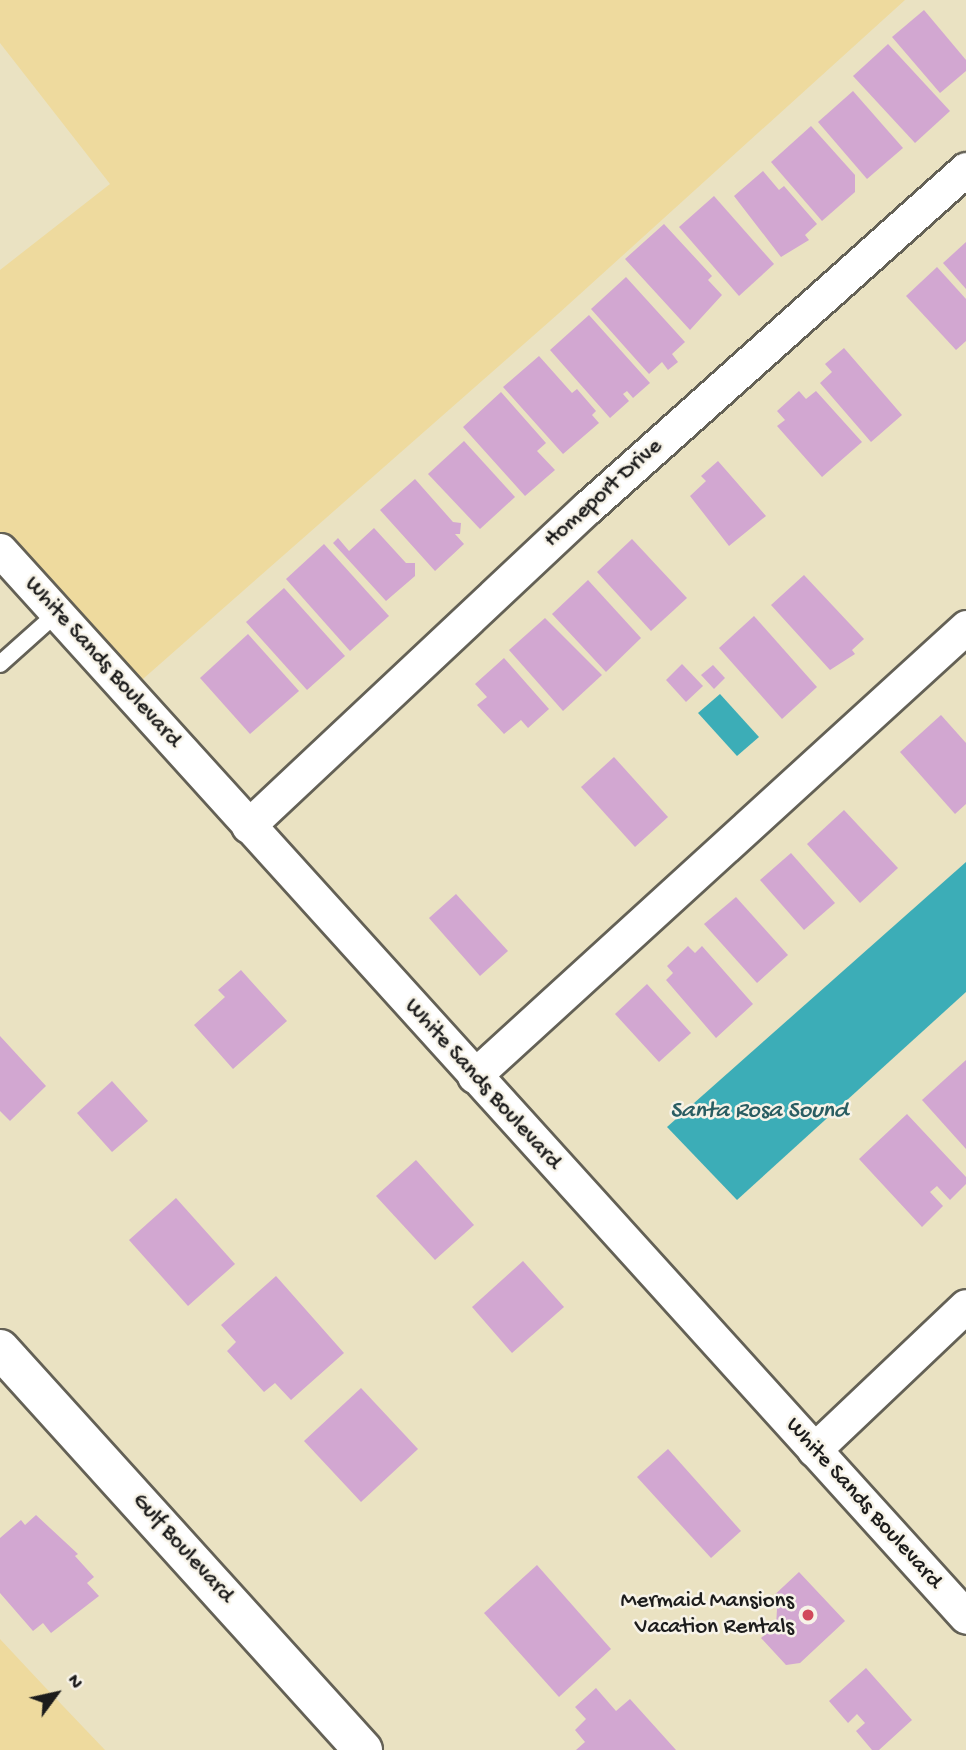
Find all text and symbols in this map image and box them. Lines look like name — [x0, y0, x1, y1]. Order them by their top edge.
street label: Homeport Drive — [539, 434, 669, 554]
street label: White Sands Boulevard — [18, 572, 186, 754]
street label: White Sands Boulevard — [398, 994, 566, 1176]
water label: Santa Rosa Sound — [670, 1098, 848, 1126]
street label: White Sands Boulevard — [779, 1413, 947, 1595]
street label: Gulf Boulevard — [125, 1488, 239, 1610]
place label: Mermaid Mansions Vacation Rentals — [621, 1588, 794, 1642]
marker: Mermaid Mansions Vacation Rentals — [800, 1607, 816, 1623]
north arrow — [21, 1659, 91, 1729]
text: N — [61, 1671, 87, 1694]

